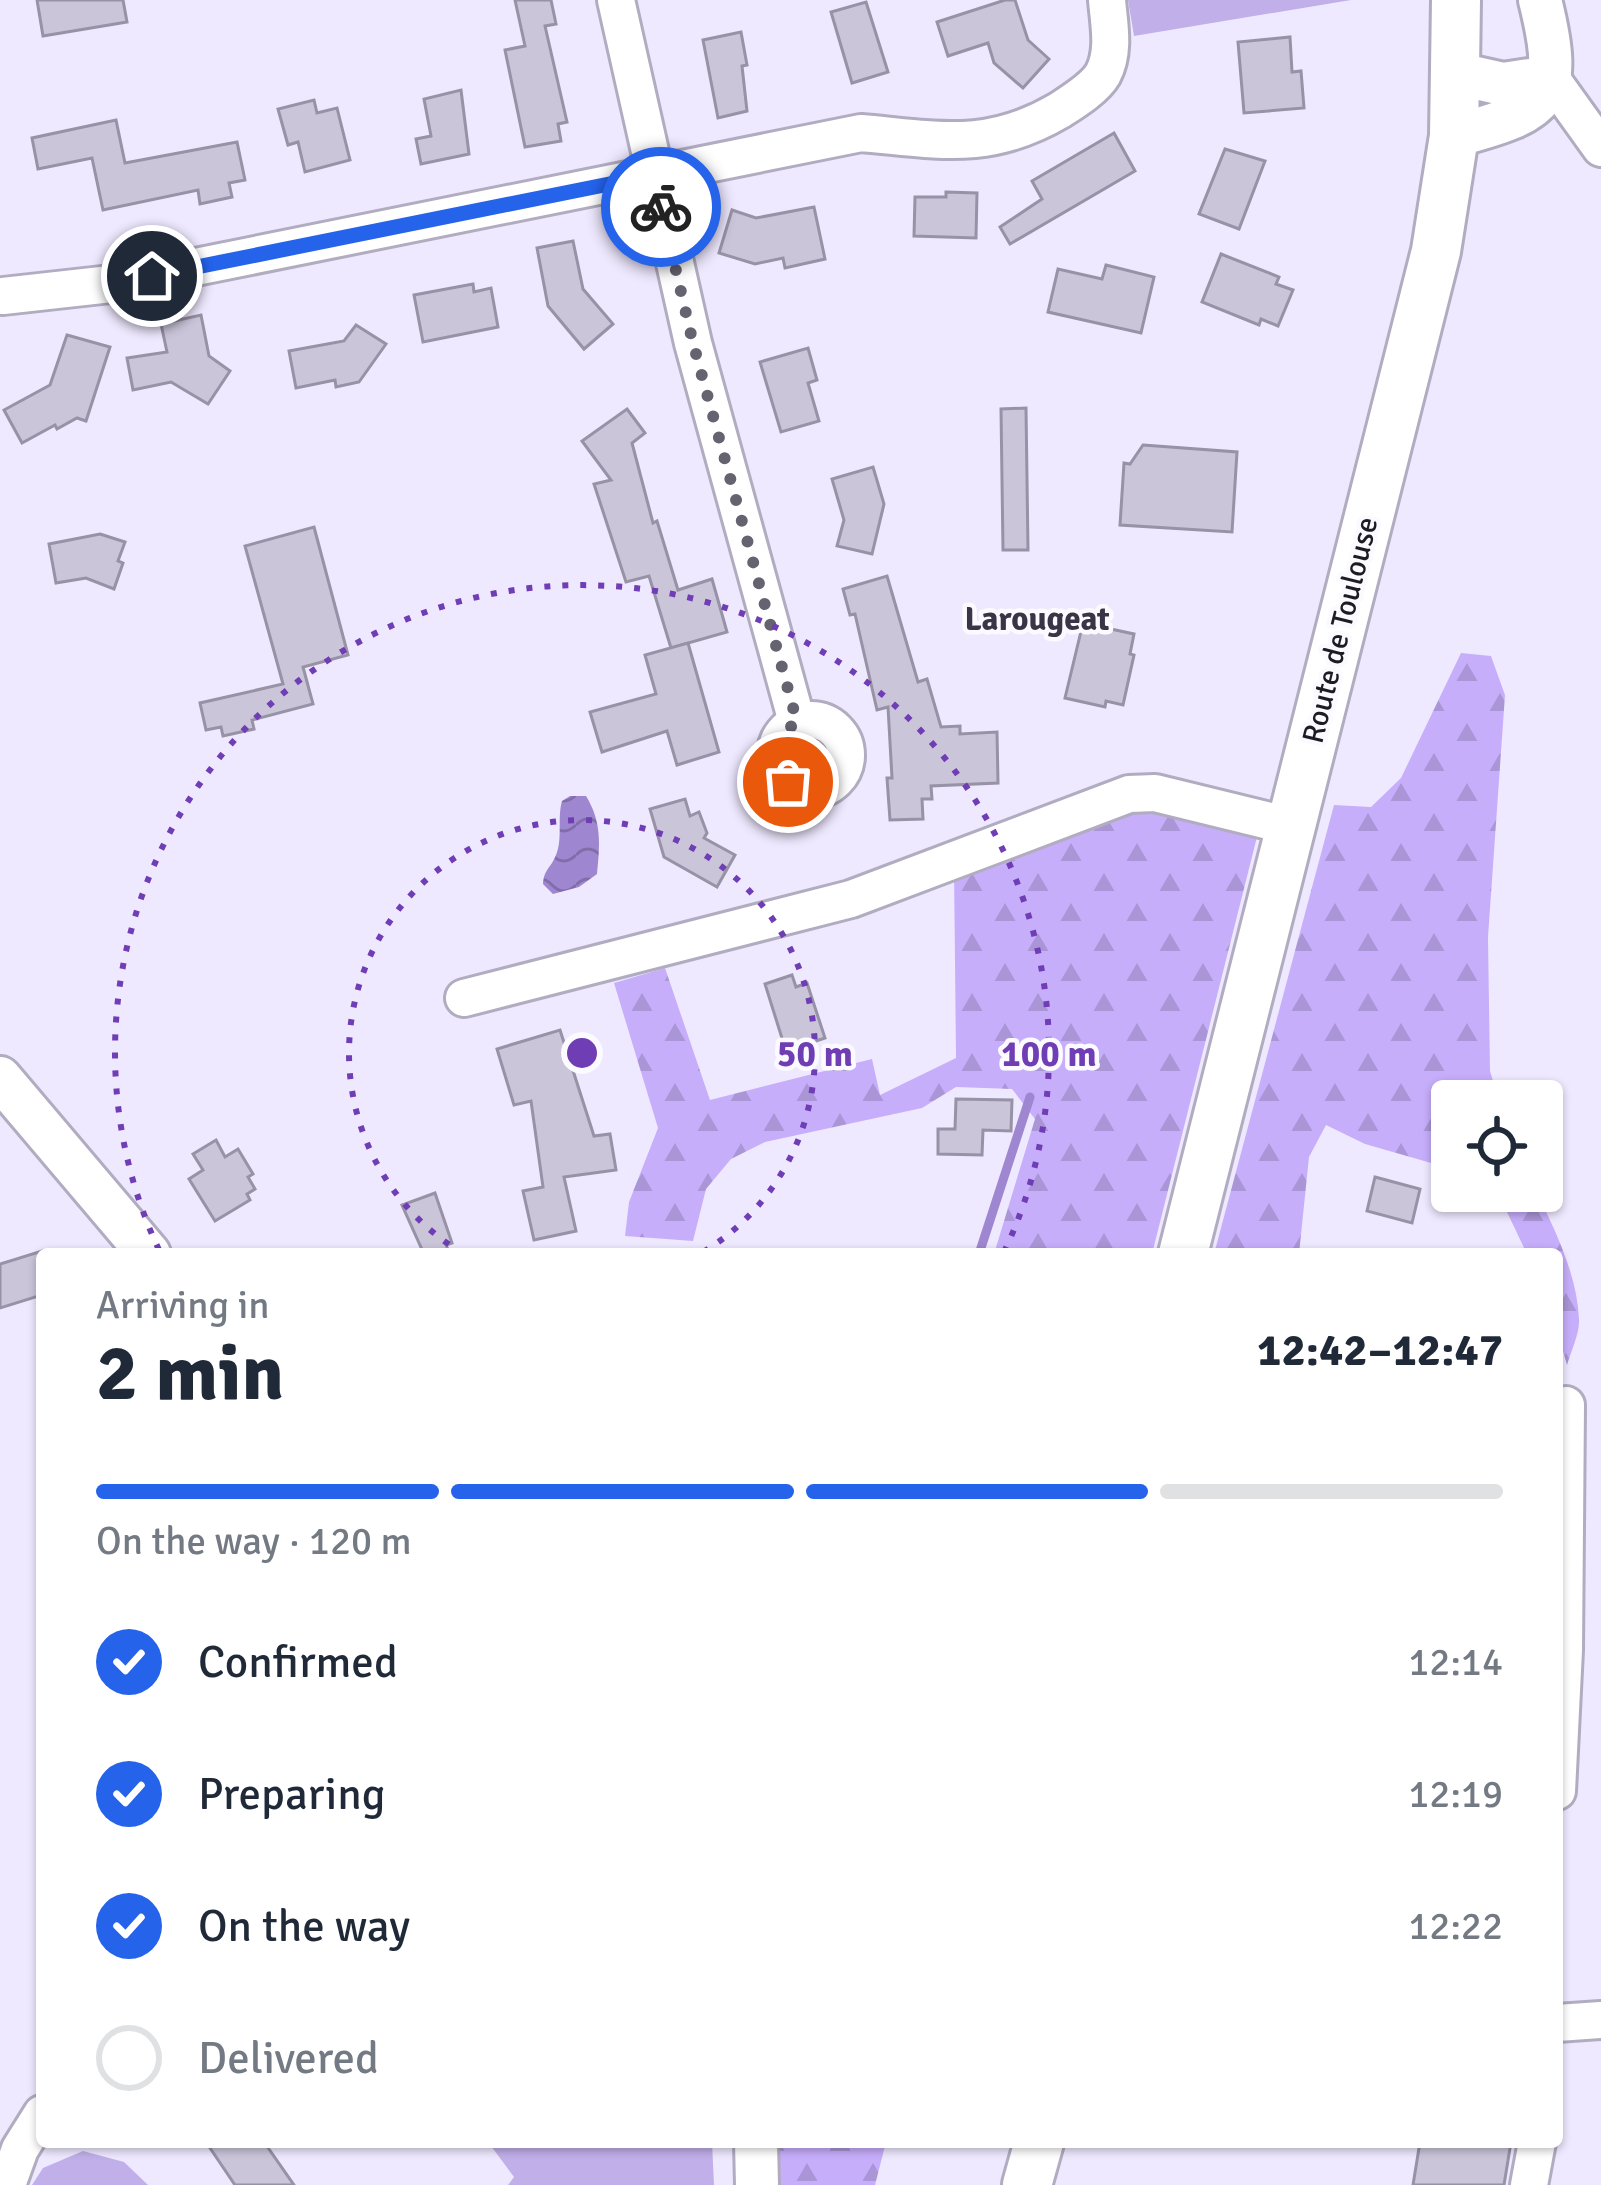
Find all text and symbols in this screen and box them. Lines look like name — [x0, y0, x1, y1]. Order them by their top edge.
courier — [601, 147, 721, 267]
icon: bike — [628, 174, 694, 240]
pin — [101, 225, 203, 327]
icon: home — [119, 243, 185, 309]
street label: Route de Toulouse — [1294, 513, 1386, 747]
district label: Larougeat — [964, 599, 1110, 640]
pin — [737, 731, 839, 833]
icon: bag — [755, 749, 821, 815]
centre of rings — [561, 1032, 603, 1074]
text: 50 m — [777, 1032, 853, 1077]
text: 100 m — [1001, 1032, 1097, 1077]
map controls — [1431, 1080, 1563, 1212]
button: locate — [1431, 1080, 1563, 1212]
text: Arriving in — [96, 1281, 270, 1329]
text: 12:42–12:47 — [1257, 1323, 1503, 1378]
text: 2 min — [96, 1326, 284, 1422]
text: On the way · 120 m — [96, 1517, 412, 1565]
icon: check — [96, 1629, 162, 1695]
text: Confirmed — [198, 1635, 398, 1690]
text: 12:14 — [1408, 1638, 1503, 1686]
icon: check — [96, 1761, 162, 1827]
text: Preparing — [198, 1767, 386, 1822]
text: 12:19 — [1408, 1770, 1503, 1818]
icon: check — [96, 1893, 162, 1959]
text: On the way — [198, 1899, 410, 1954]
text: 12:22 — [1408, 1902, 1503, 1950]
text: Delivered — [198, 2031, 379, 2086]

